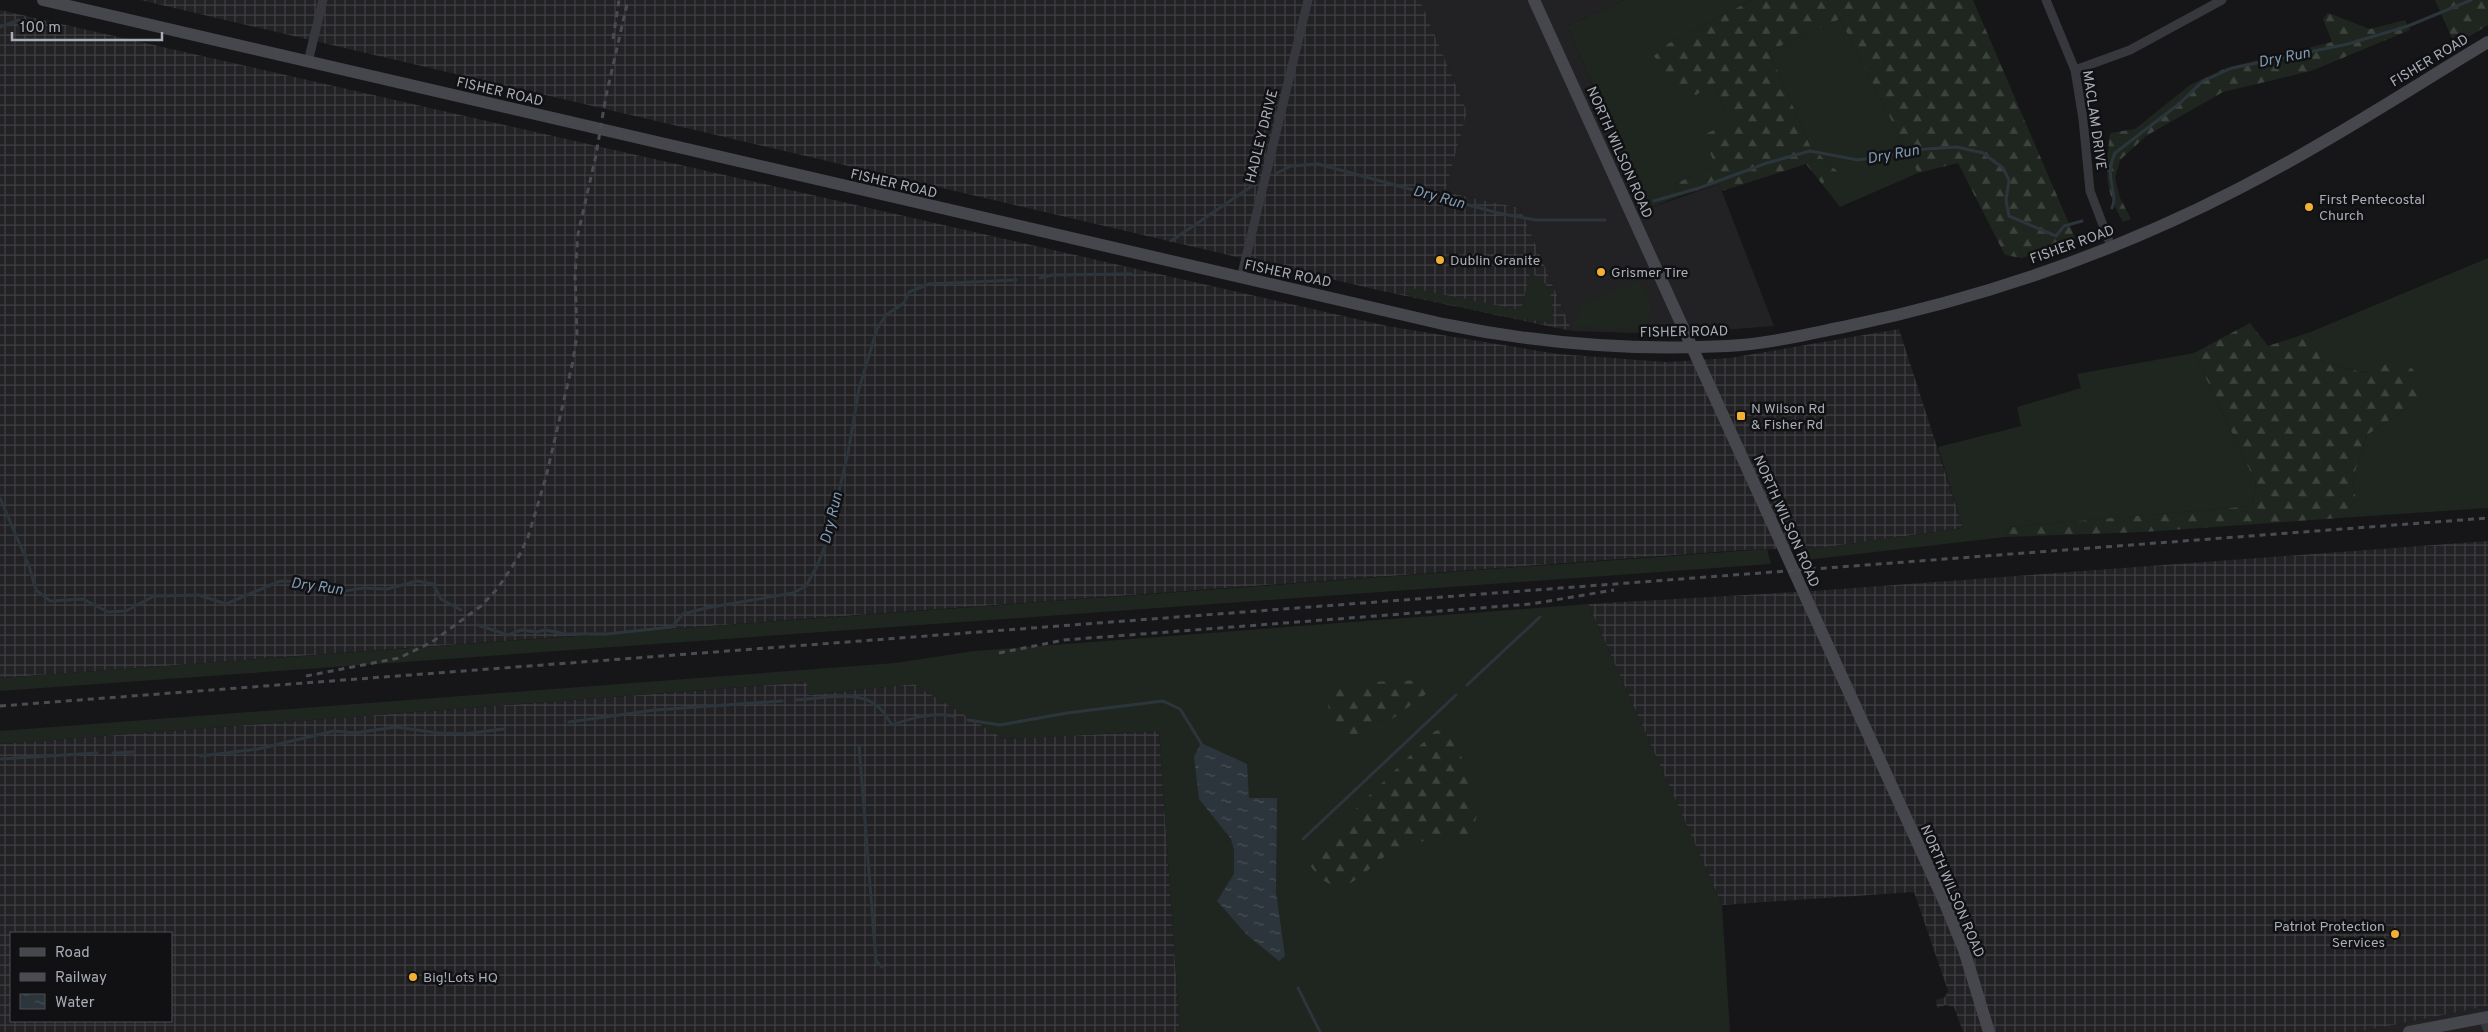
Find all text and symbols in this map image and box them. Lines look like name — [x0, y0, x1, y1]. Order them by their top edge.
scale bar — [12, 10, 162, 42]
text: 100 m — [20, 19, 61, 38]
street label: FISHER ROAD — [2387, 31, 2472, 91]
water label: Dry Run — [2257, 44, 2312, 73]
street label: MACLAM DRIVE — [2078, 69, 2109, 171]
street label: FISHER ROAD — [455, 74, 545, 111]
street label: NORTH WILSON ROAD — [1582, 84, 1655, 221]
street label: HADLEY DRIVE — [1243, 88, 1282, 185]
water label: Dry Run — [1866, 142, 1921, 169]
street label: FISHER ROAD — [849, 166, 939, 203]
water label: Dry Run — [1411, 182, 1466, 214]
place label: First Pentecostal Church — [2319, 192, 2425, 225]
marker: First Pentecostal Church — [2303, 201, 2315, 213]
street label: FISHER ROAD — [2028, 222, 2117, 269]
place label: Dublin Granite — [1450, 253, 1540, 270]
marker: Dublin Granite — [1434, 254, 1446, 266]
street label: FISHER ROAD — [1243, 257, 1333, 292]
place label: Grismer Tire — [1611, 265, 1688, 282]
marker: Grismer Tire — [1595, 266, 1607, 278]
street label: FISHER ROAD — [1640, 323, 1728, 342]
place label: N Wilson Rd & Fisher Rd — [1751, 401, 1825, 434]
marker: N Wilson Rd & Fisher Rd — [1735, 410, 1747, 422]
street label: NORTH WILSON ROAD — [1749, 453, 1822, 590]
water label: Dry Run — [817, 491, 848, 546]
water label: Dry Run — [289, 574, 344, 601]
street label: NORTH WILSON ROAD — [1916, 823, 1987, 961]
place label: Patriot Protection Services — [2274, 919, 2385, 952]
marker: Patriot Protection Services — [2389, 928, 2401, 940]
legend — [10, 932, 172, 1022]
text: Road — [55, 944, 90, 963]
text: Railway — [55, 969, 107, 988]
place label: Big!Lots HQ — [423, 970, 498, 987]
marker: Big!Lots HQ — [407, 971, 419, 983]
text: Water — [55, 994, 95, 1013]

